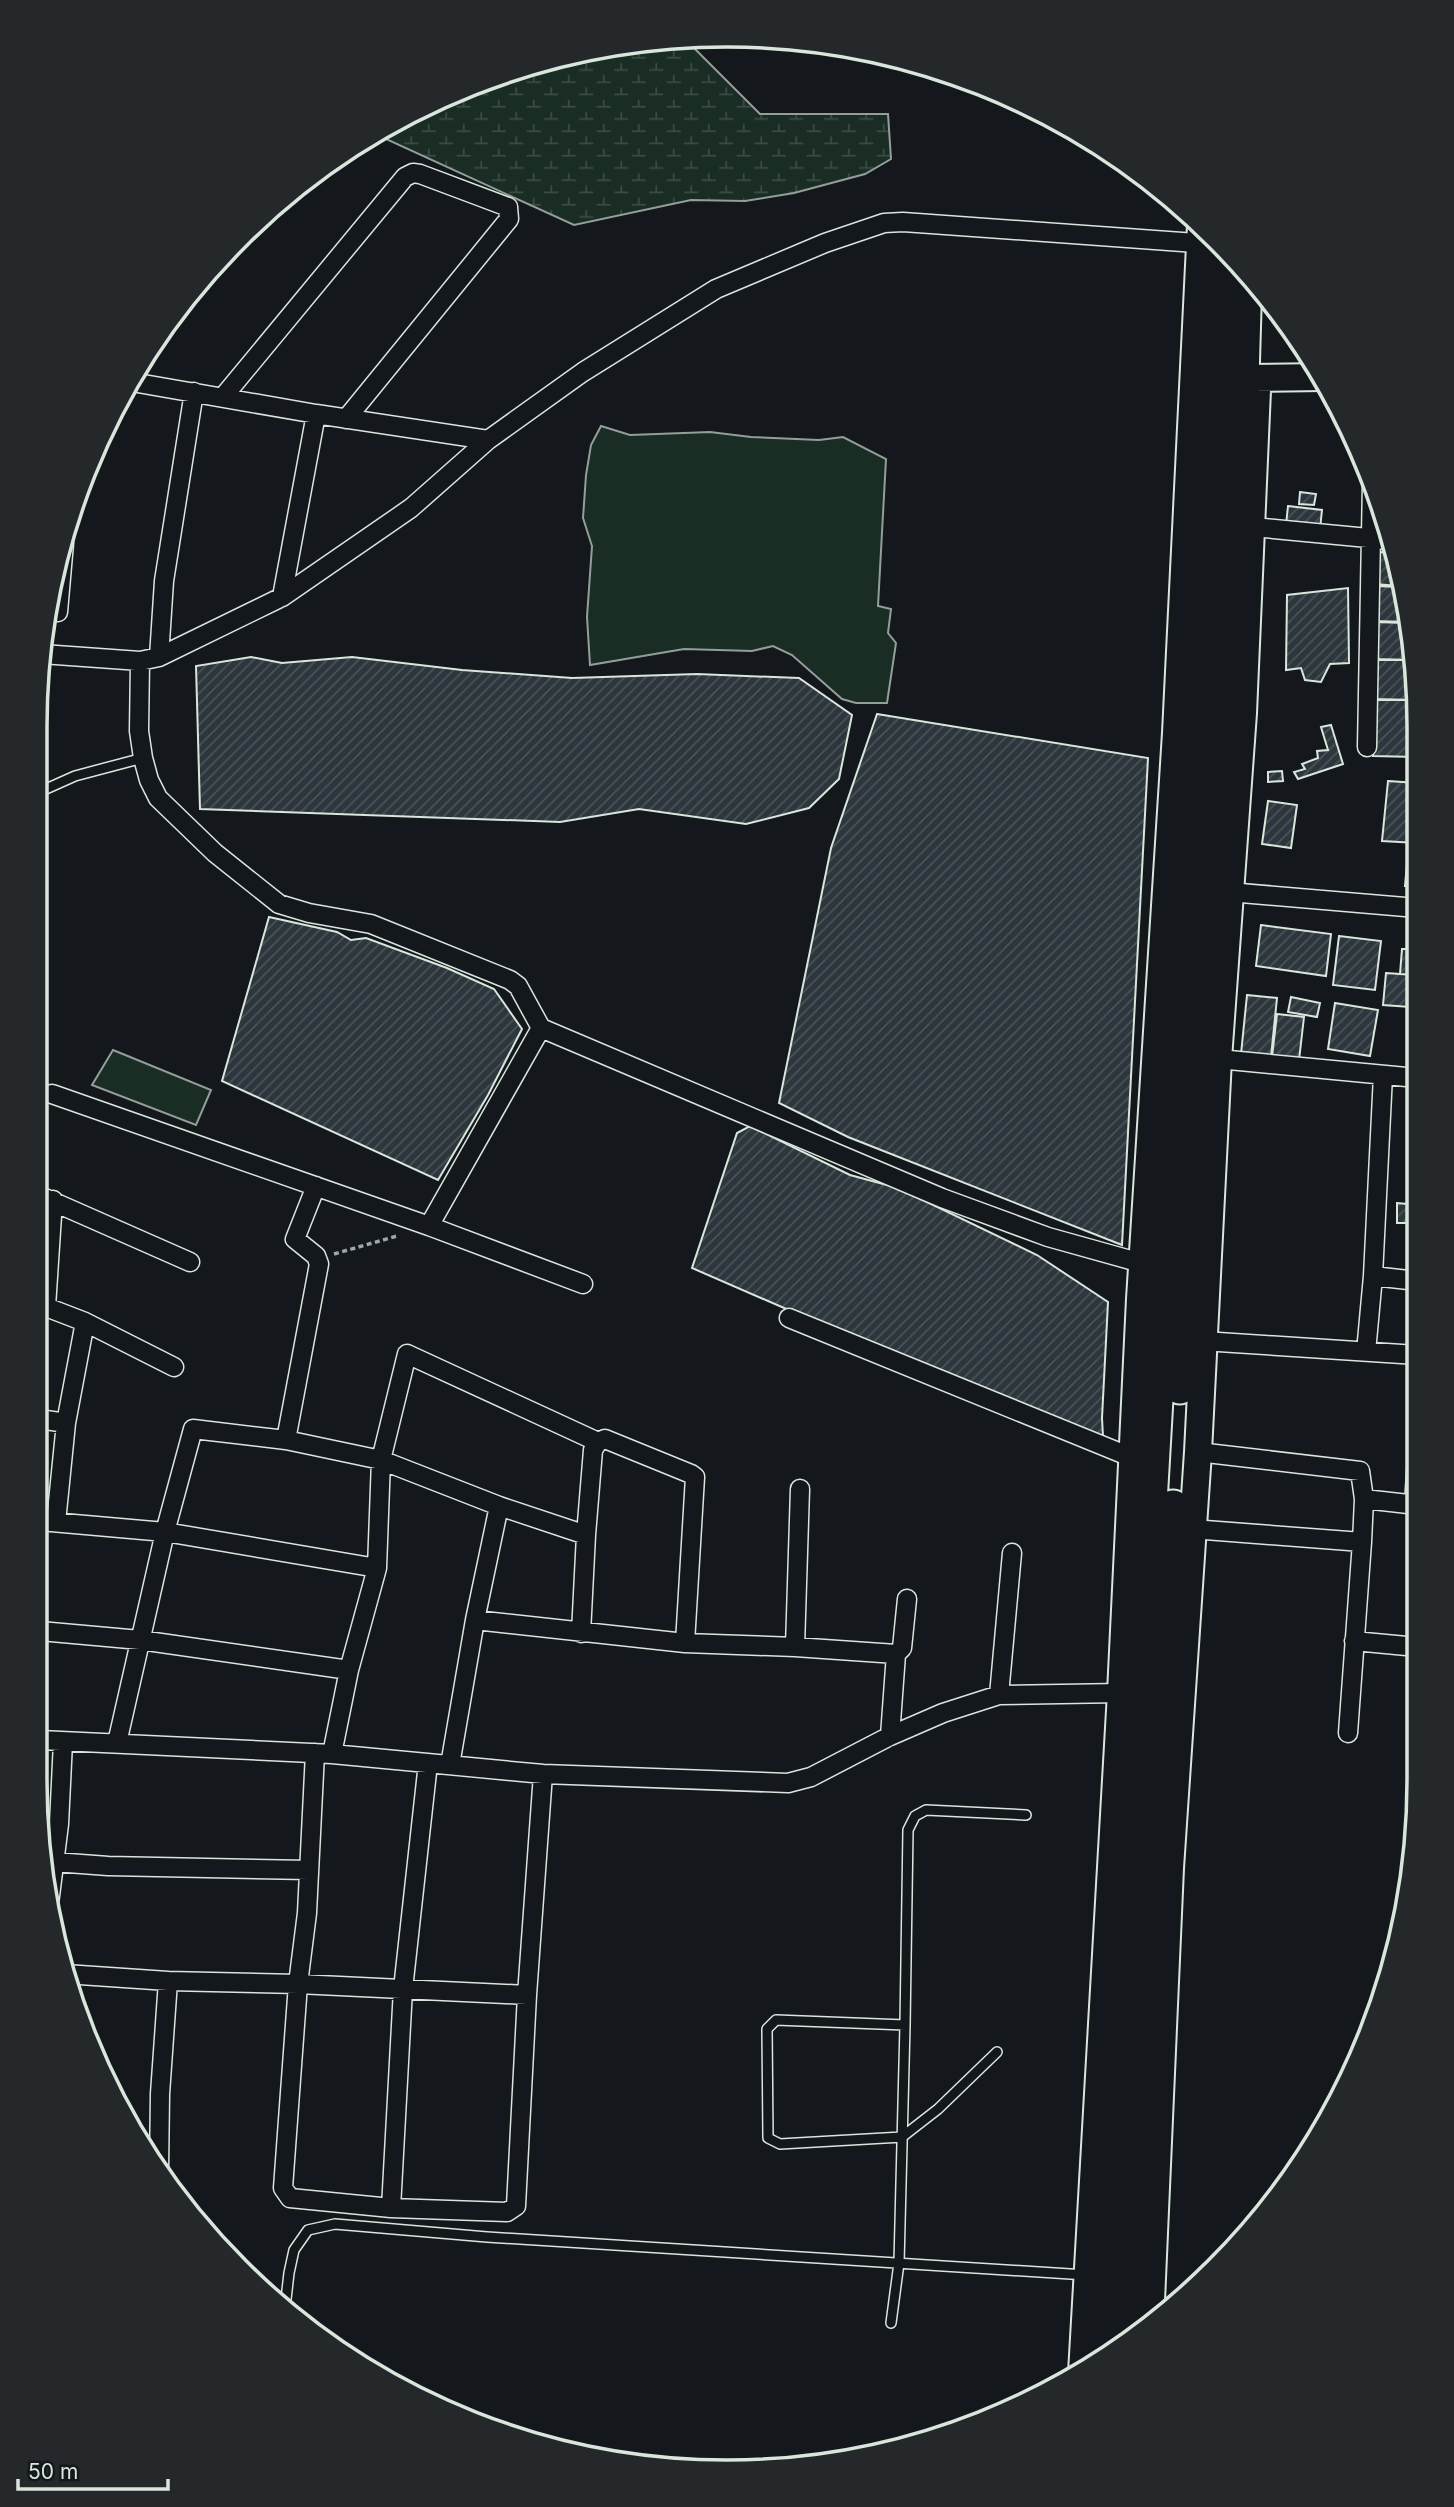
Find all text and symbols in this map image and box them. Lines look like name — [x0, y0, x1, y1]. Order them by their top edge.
scale bar — [18, 2448, 168, 2492]
text: 50 m — [28, 2459, 78, 2484]

